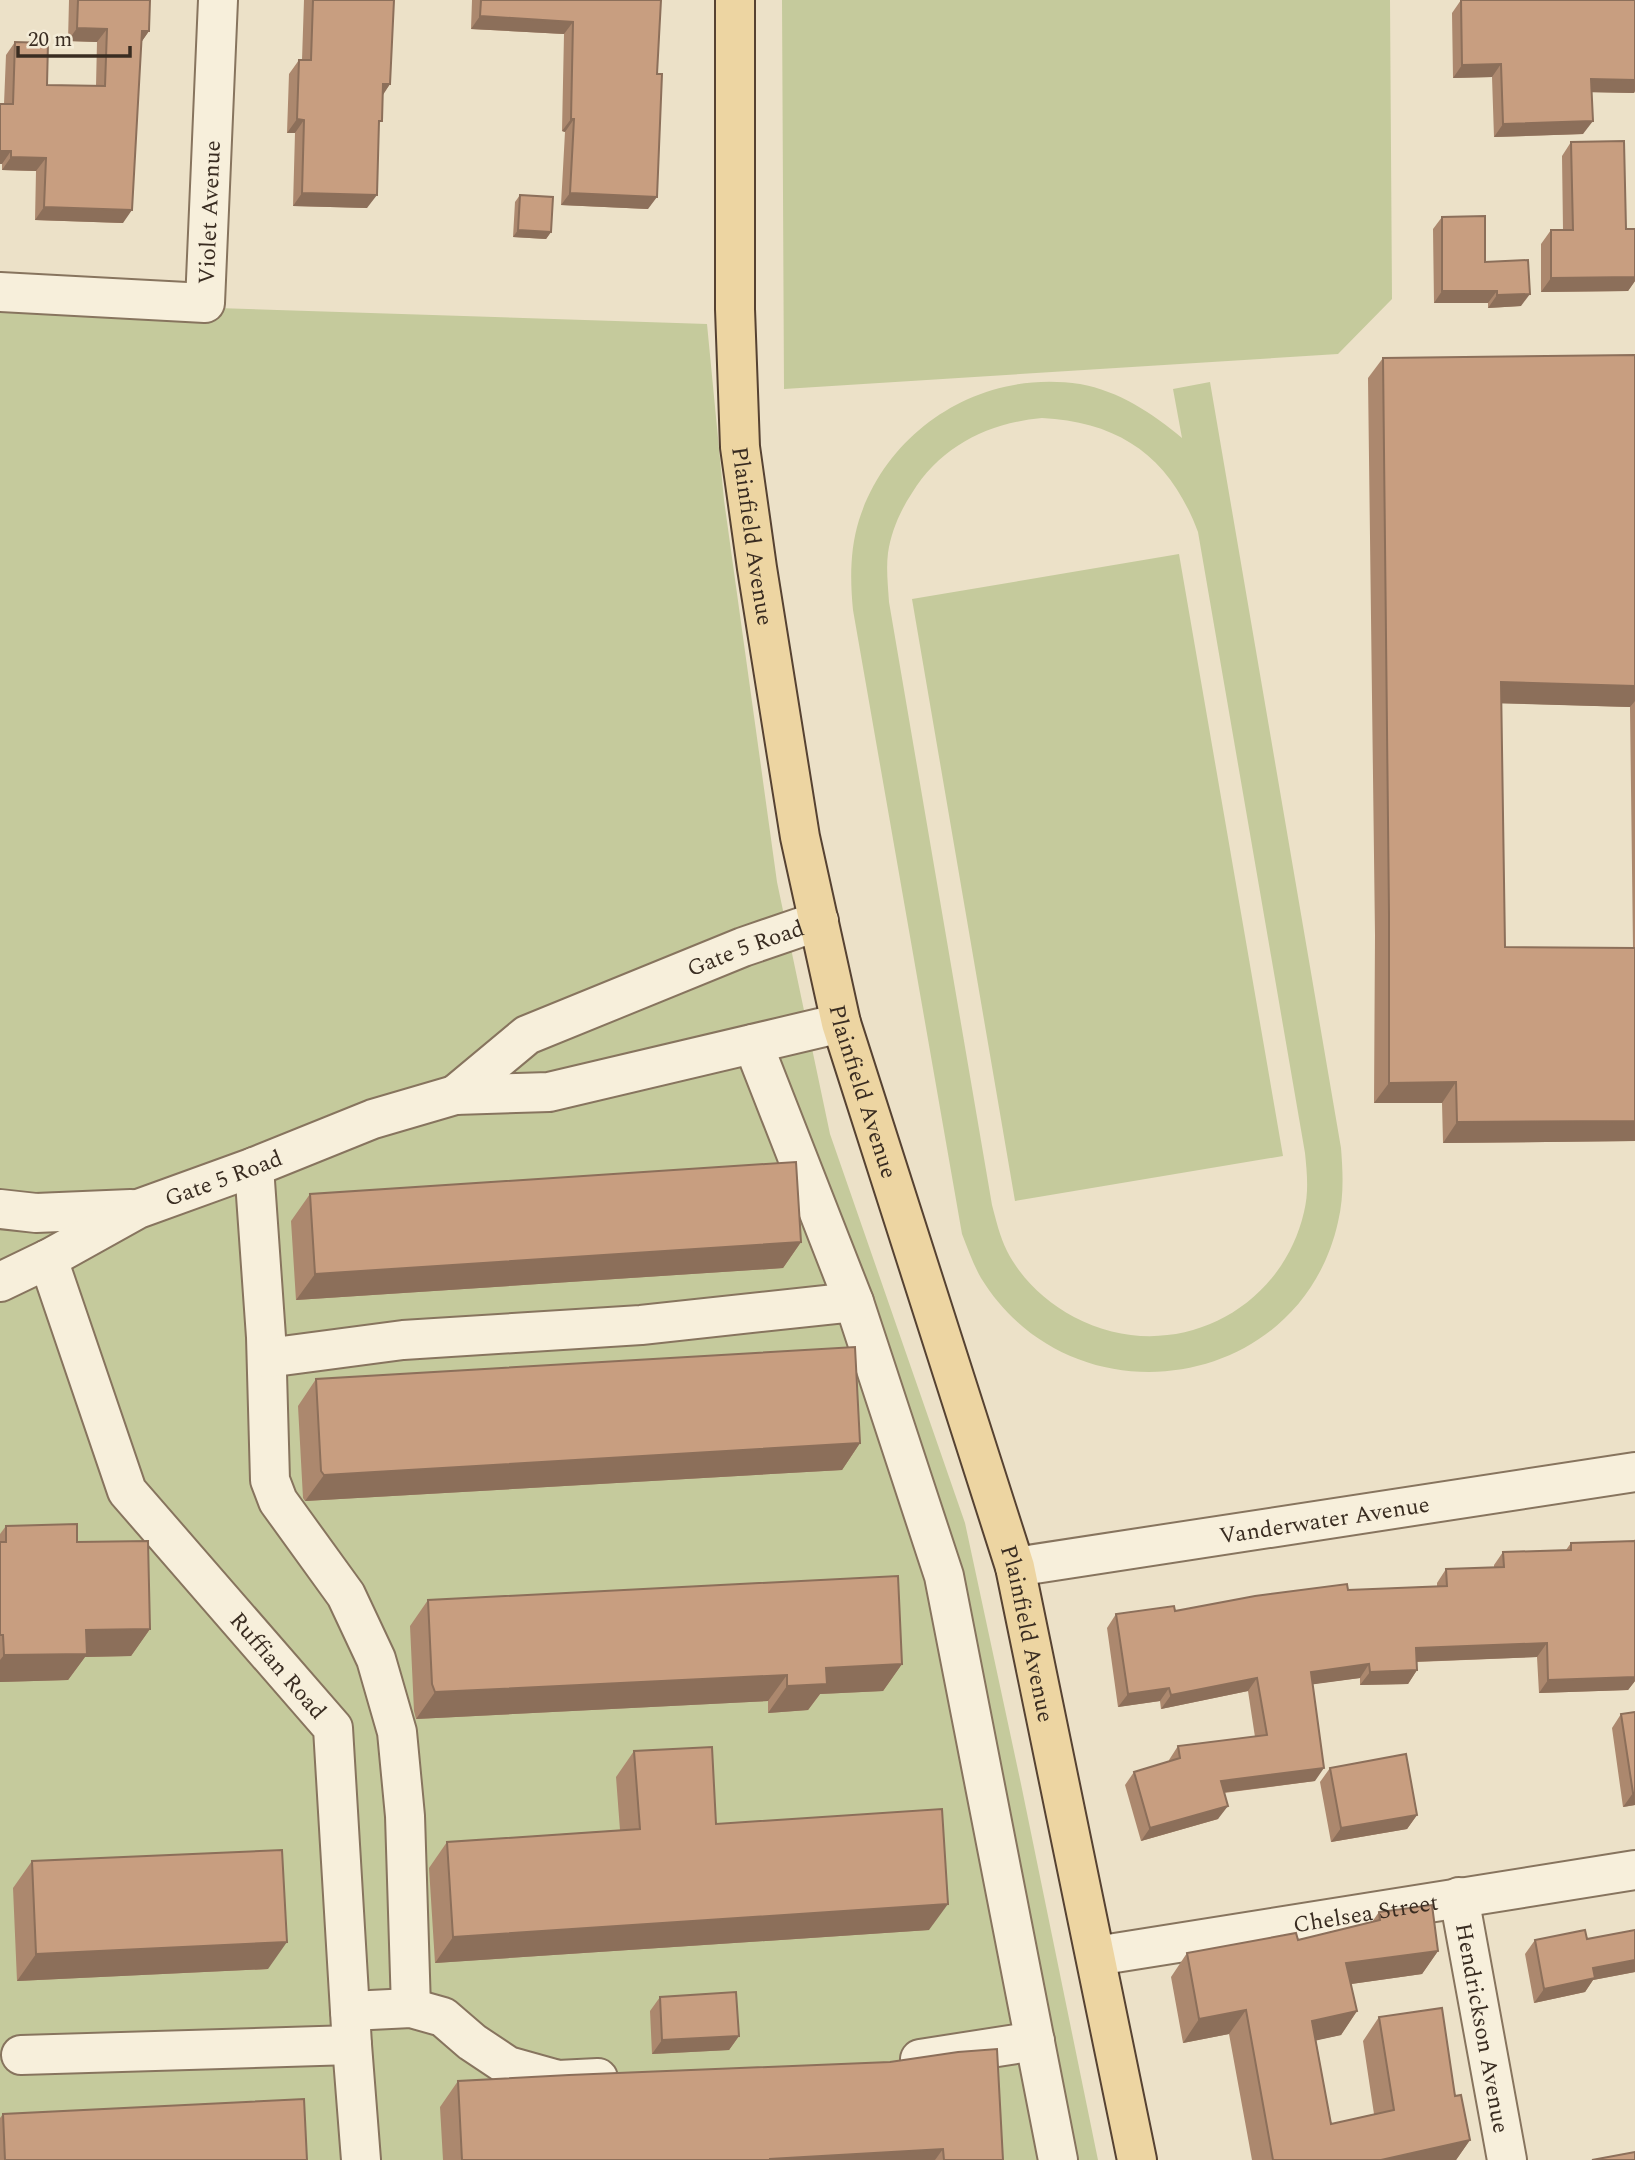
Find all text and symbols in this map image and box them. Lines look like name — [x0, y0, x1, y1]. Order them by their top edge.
scale bar — [18, 14, 130, 58]
text: 20 m — [28, 24, 72, 56]
street label: Violet Avenue — [190, 140, 231, 285]
street label: Plainfield Avenue — [721, 444, 782, 628]
street label: Gate 5 Road — [682, 911, 809, 987]
street label: Plainfield Avenue — [818, 1001, 906, 1183]
street label: Gate 5 Road — [160, 1141, 288, 1217]
street label: Vanderwater Avenue — [1217, 1488, 1432, 1554]
street label: Plainfield Avenue — [990, 1541, 1063, 1726]
street label: Ruffian Road — [220, 1604, 334, 1728]
street label: Chelsea Street — [1291, 1886, 1441, 1943]
street label: Hendrickson Avenue — [1445, 1920, 1518, 2136]

